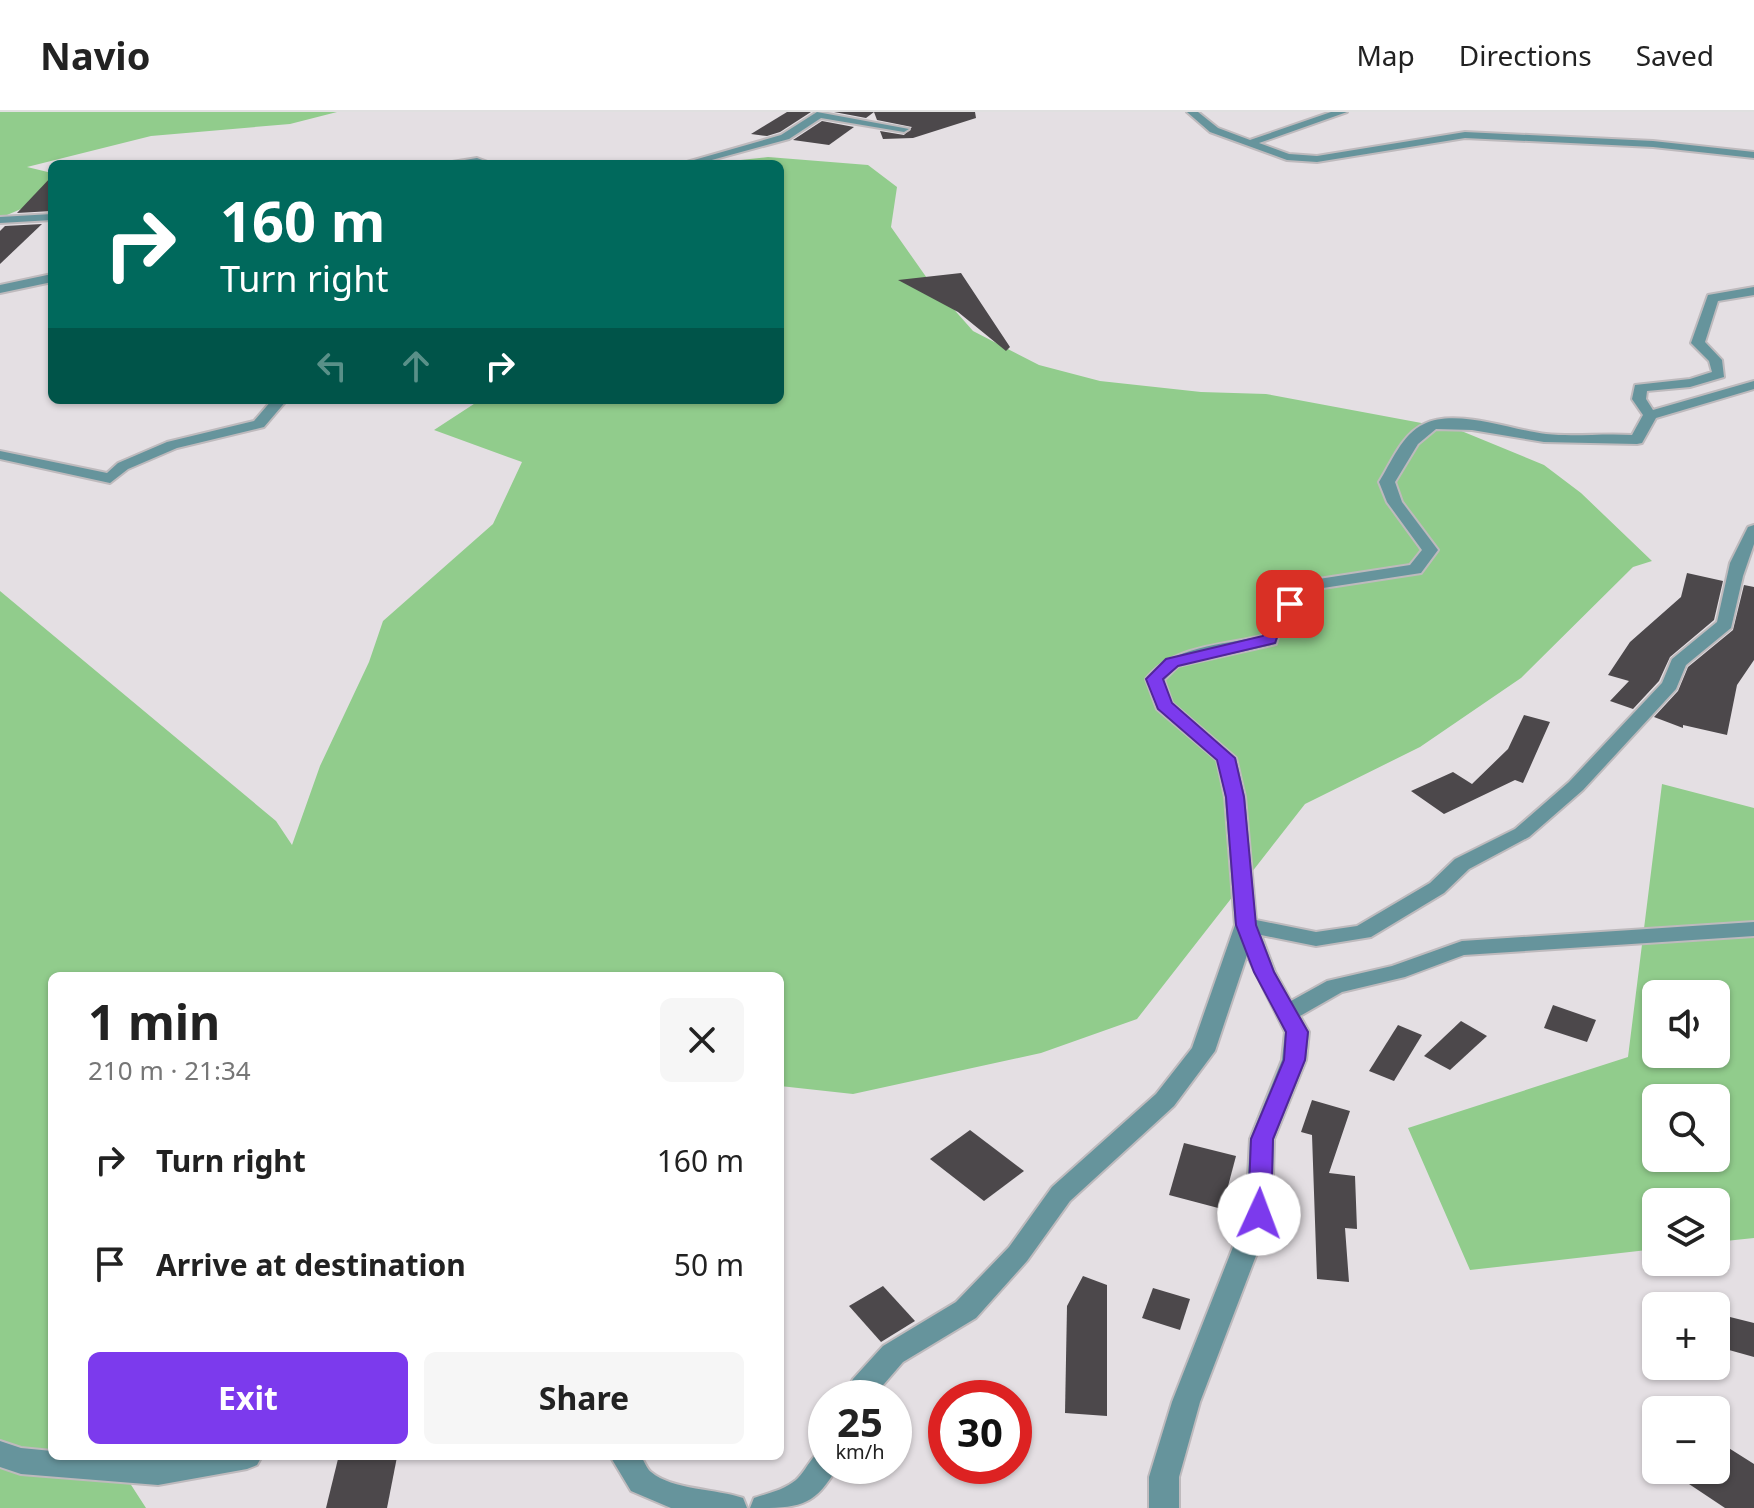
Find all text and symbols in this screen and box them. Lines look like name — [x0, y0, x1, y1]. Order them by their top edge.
text: Navio — [40, 29, 150, 81]
text: Map — [1356, 36, 1415, 74]
text: Directions — [1459, 36, 1592, 74]
text: Saved — [1636, 36, 1714, 74]
text: 160 m — [220, 182, 385, 258]
icon: right — [88, 192, 192, 296]
text: Turn right — [220, 254, 388, 303]
icon: left — [310, 344, 354, 388]
icon: ahead — [394, 344, 438, 388]
icon: right — [478, 344, 522, 388]
pin — [1256, 570, 1324, 638]
icon: arrive — [1268, 582, 1312, 626]
map controls — [1642, 980, 1730, 1484]
button: sound — [1642, 980, 1730, 1068]
text: 1 min — [88, 989, 220, 1054]
button: close — [660, 998, 744, 1082]
text: 210 m · 21:34 — [88, 1052, 251, 1088]
button: search — [1642, 1084, 1730, 1172]
icon: right — [88, 1138, 132, 1182]
text: Turn right — [156, 1140, 306, 1181]
text: 160 m — [657, 1140, 744, 1181]
position arrow — [1217, 1172, 1301, 1256]
button: layers — [1642, 1188, 1730, 1276]
icon: arrive — [88, 1242, 132, 1286]
text: Arrive at destination — [156, 1244, 466, 1285]
text: 50 m — [674, 1244, 744, 1285]
button: + — [1642, 1292, 1730, 1380]
button: Exit — [88, 1352, 408, 1444]
button: Share — [424, 1352, 744, 1444]
speed limit sign: 30 — [928, 1380, 1032, 1484]
text: 25 — [837, 1394, 883, 1449]
button: − — [1642, 1396, 1730, 1484]
text: km/h — [835, 1438, 885, 1465]

